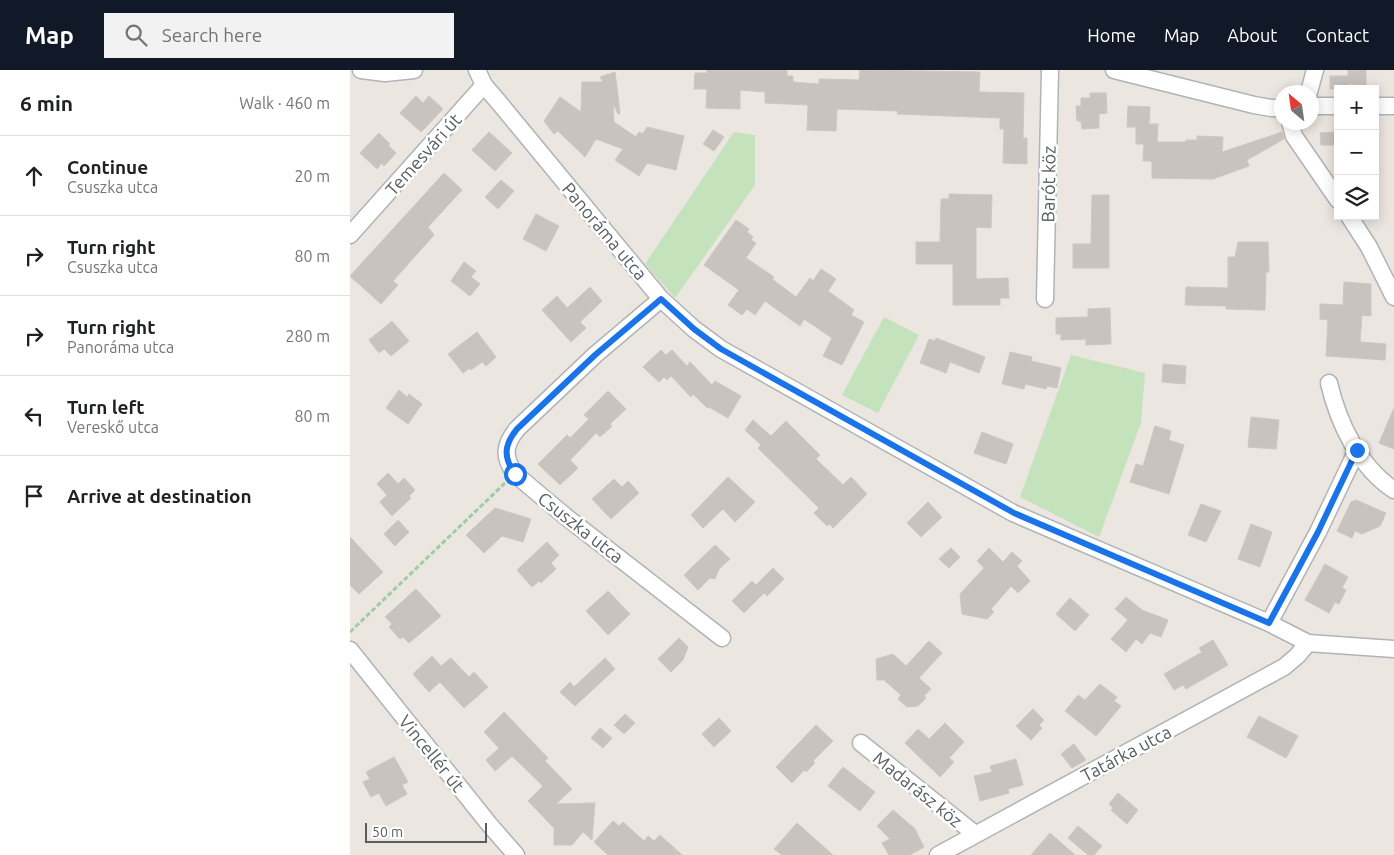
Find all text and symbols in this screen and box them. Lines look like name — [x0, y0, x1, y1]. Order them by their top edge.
search box — [104, 13, 454, 58]
icon: search — [122, 21, 150, 49]
text: Map — [25, 22, 74, 49]
text: Search here — [162, 24, 262, 46]
text: Home — [1087, 25, 1136, 45]
text: Map — [1164, 25, 1199, 45]
text: About — [1227, 25, 1277, 45]
text: Contact — [1305, 25, 1369, 45]
north arrow — [1274, 85, 1319, 130]
map controls — [1334, 85, 1379, 220]
button: + — [1334, 85, 1379, 130]
text: 6 min — [20, 91, 73, 115]
text: Walk · 460 m — [239, 94, 330, 112]
street label: Temesvári út — [381, 109, 465, 199]
button: − — [1334, 130, 1379, 175]
street label: Barót köz — [1037, 146, 1059, 222]
text: Continue — [67, 156, 148, 178]
icon: ahead — [20, 162, 48, 190]
text: 20 m — [294, 167, 330, 185]
button: layers — [1334, 175, 1379, 220]
text: Csuszka utca — [67, 178, 158, 196]
street label: Panoráma utca — [559, 178, 651, 284]
text: Turn right — [67, 236, 155, 258]
icon: right — [20, 242, 48, 270]
text: 80 m — [294, 247, 330, 265]
text: Csuszka utca — [67, 258, 158, 276]
text: Turn right — [67, 316, 155, 338]
icon: right — [20, 322, 48, 350]
text: 280 m — [285, 327, 330, 345]
text: Panoráma utca — [67, 338, 174, 356]
text: Turn left — [67, 396, 145, 418]
icon: left — [20, 402, 48, 430]
text: 80 m — [294, 407, 330, 425]
text: Vereskő utca — [67, 418, 159, 436]
route end — [1346, 439, 1369, 462]
route start — [504, 463, 527, 486]
icon: arrive — [20, 482, 48, 510]
text: Arrive at destination — [67, 485, 252, 507]
street label: Csuszka utca — [534, 488, 628, 566]
street label: Vincellér út — [395, 711, 469, 795]
street label: Tatárka utca — [1078, 721, 1174, 785]
street label: Madarász köz — [870, 747, 966, 831]
scale bar — [365, 820, 488, 843]
text: 50 m — [372, 824, 403, 840]

